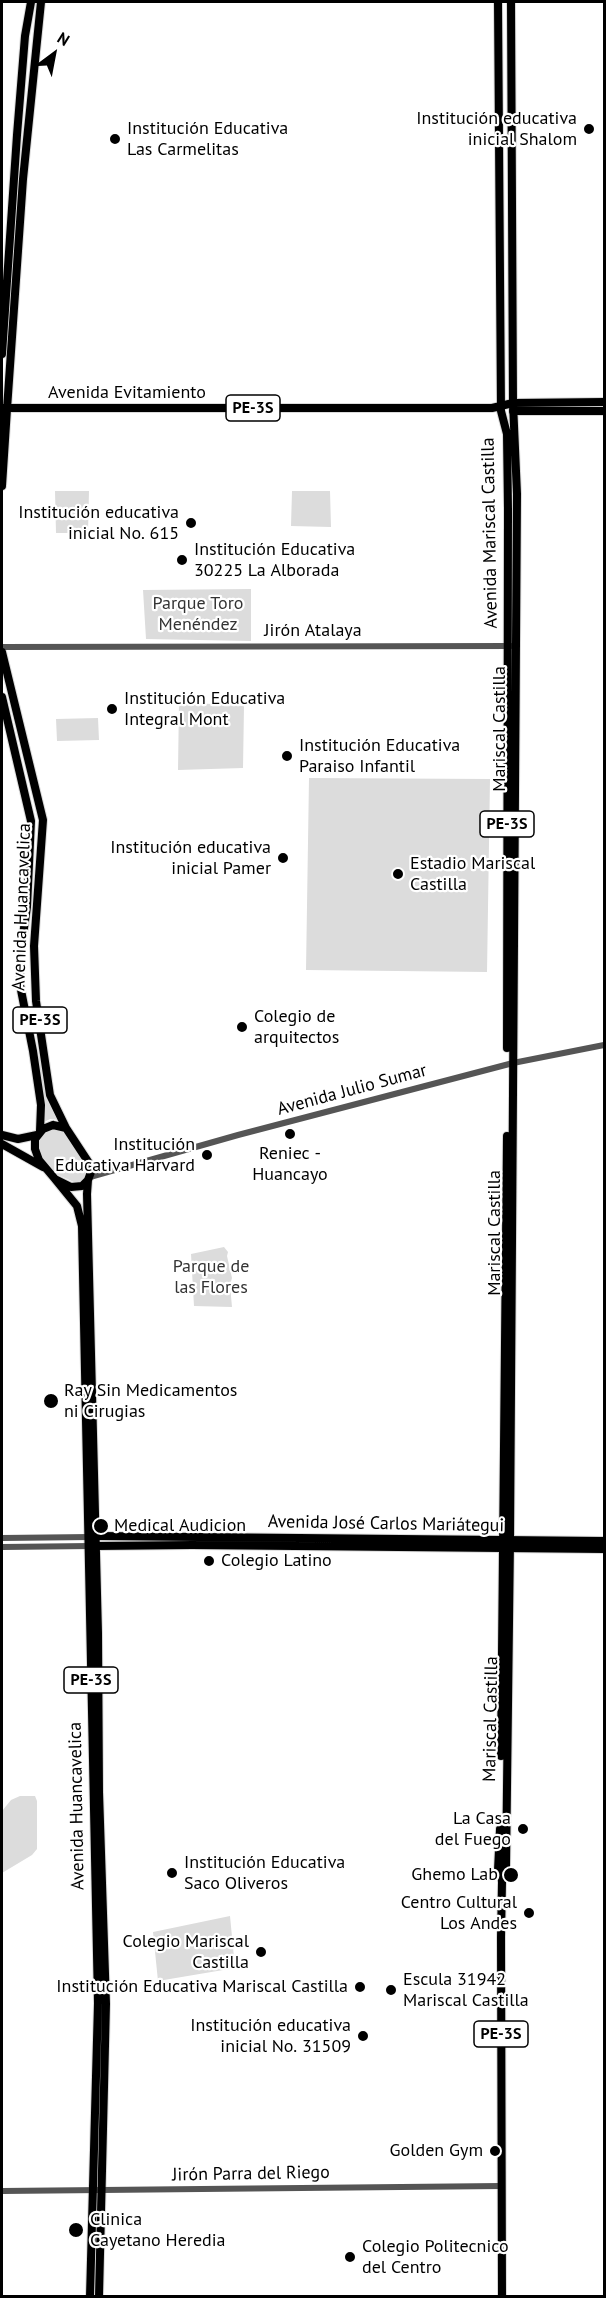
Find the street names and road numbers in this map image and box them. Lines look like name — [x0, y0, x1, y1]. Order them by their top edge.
street label: Avenida Evitamiento — [48, 382, 206, 404]
road number: PE-3S — [226, 395, 280, 421]
street label: Avenida Mariscal Castilla — [478, 437, 502, 629]
street label: Jirón Atalaya — [264, 620, 362, 642]
street label: Mariscal Castilla — [489, 666, 511, 792]
road number: PE-3S — [480, 811, 534, 837]
street label: Avenida Huancavelica — [8, 823, 36, 991]
road number: PE-3S — [13, 1007, 67, 1033]
street label: Avenida Julio Sumar — [275, 1060, 429, 1120]
street label: Mariscal Castilla — [484, 1170, 506, 1296]
street label: Avenida José Carlos Mariátegui — [268, 1511, 504, 1537]
street label: Mariscal Castilla — [479, 1656, 503, 1782]
road number: PE-3S — [64, 1667, 118, 1693]
street label: Avenida Huancavelica — [65, 1722, 89, 1890]
road number: PE-3S — [474, 2021, 528, 2047]
street label: Jirón Parra del Riego — [172, 2162, 330, 2186]

